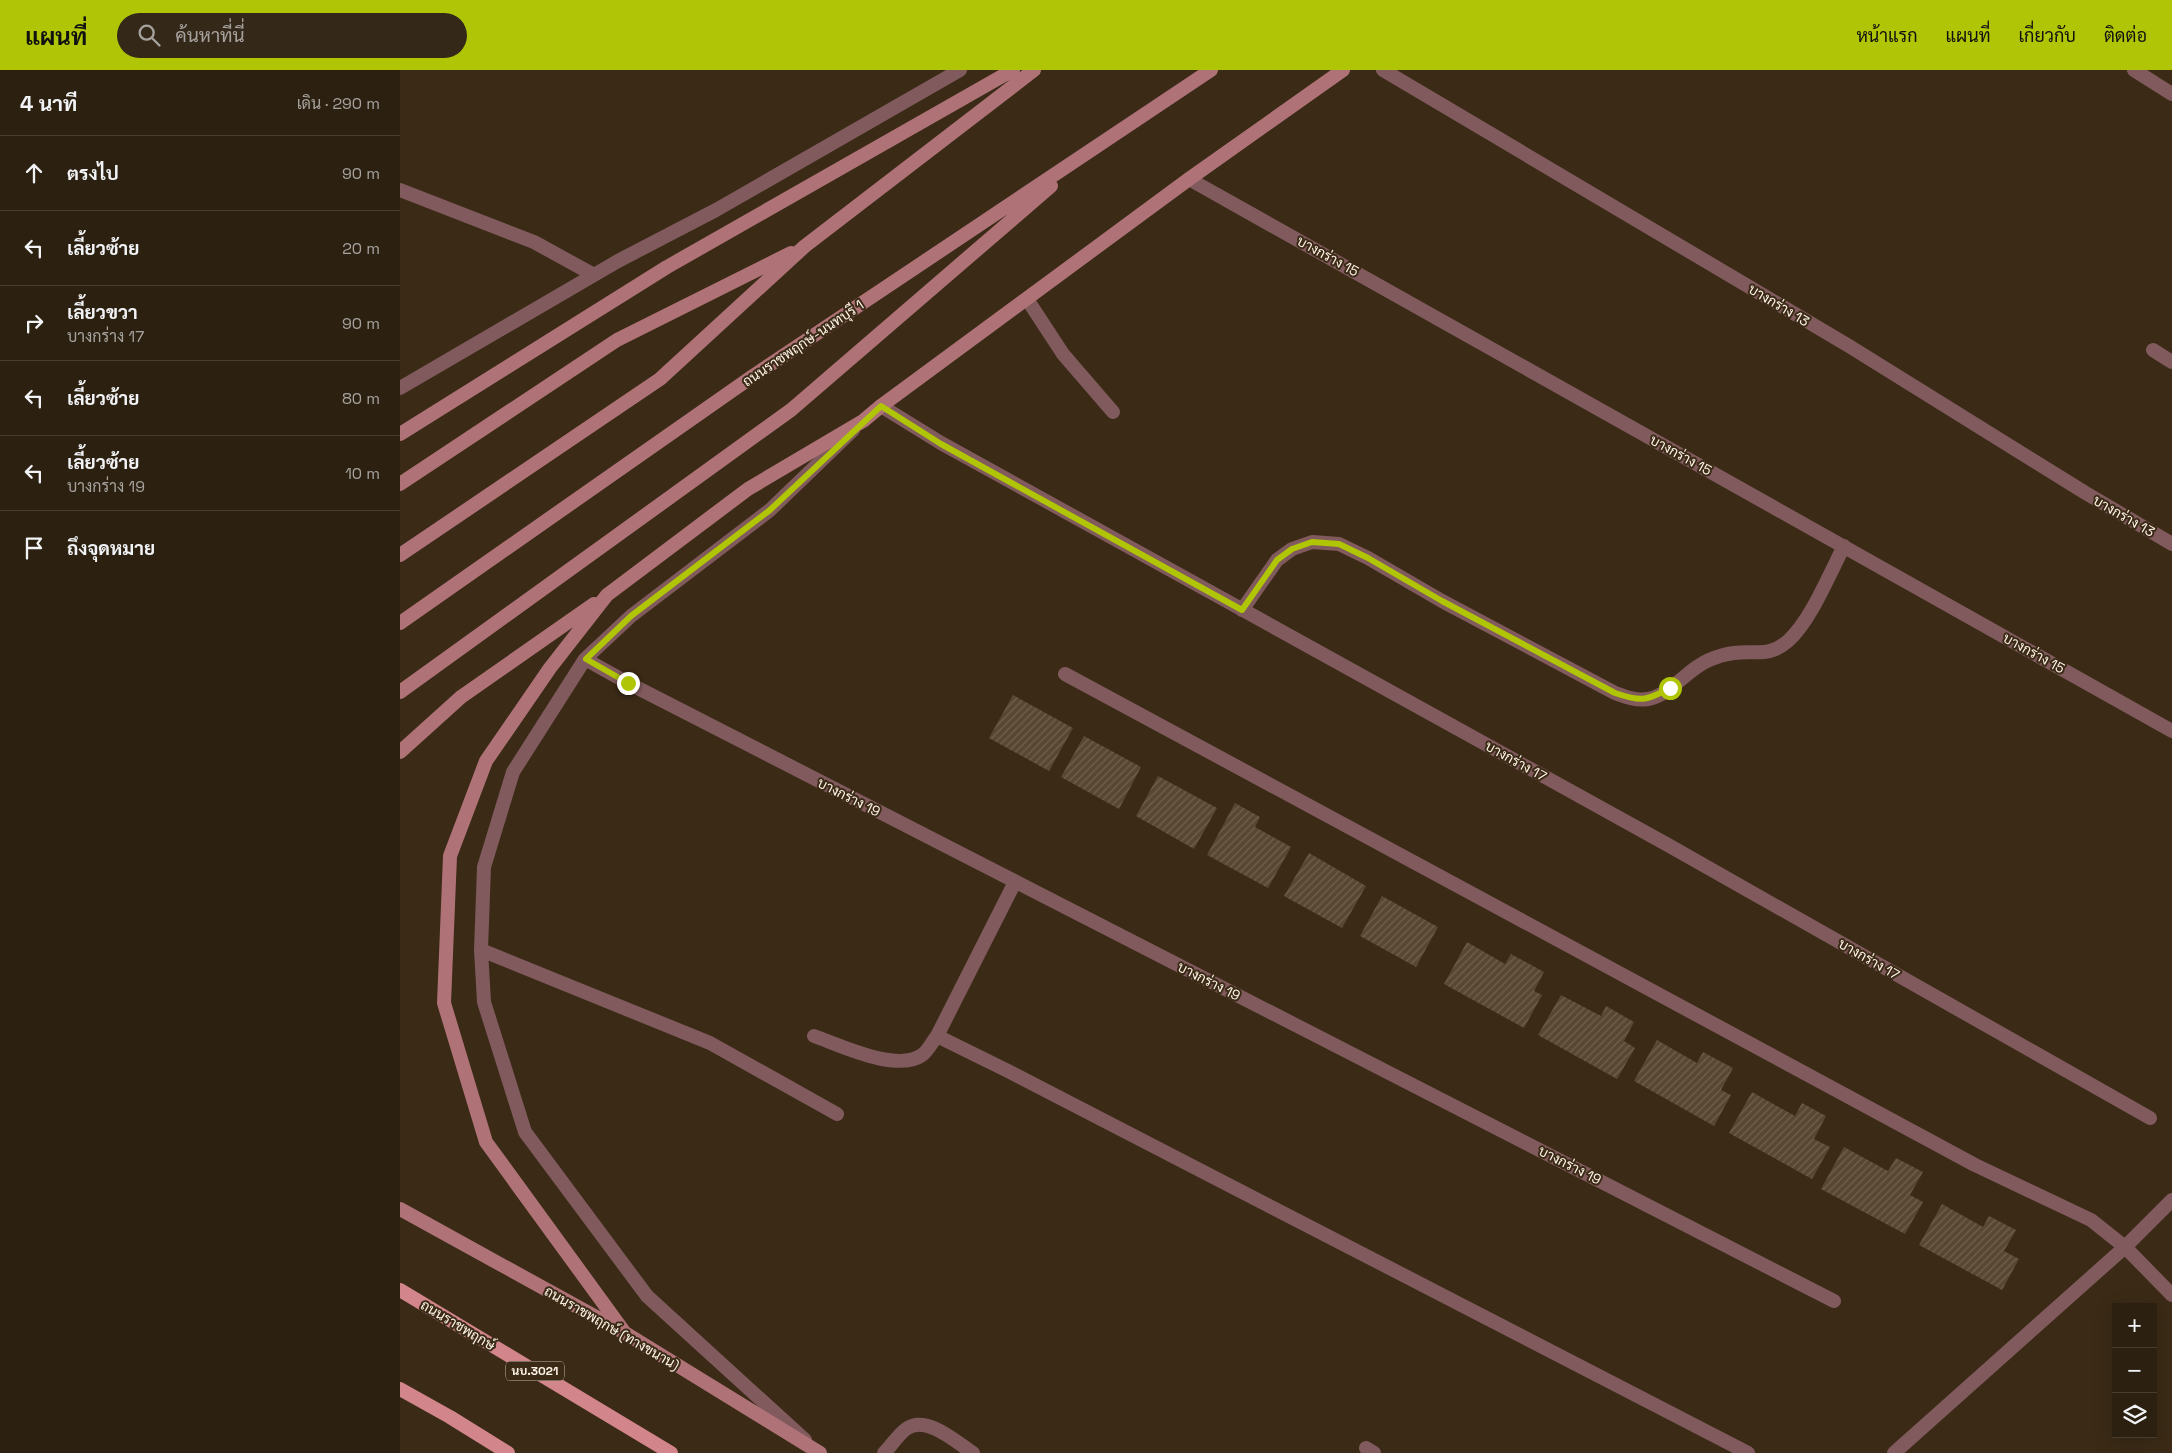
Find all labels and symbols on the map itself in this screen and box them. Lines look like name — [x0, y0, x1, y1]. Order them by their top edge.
street label: บางกร่าง 15 — [1294, 232, 1362, 280]
street label: บางกร่าง 13 — [1745, 280, 1813, 330]
street label: ถนนราชพฤกษ์-นนทบุรี 1 — [739, 296, 868, 391]
street label: บางกร่าง 15 — [1647, 431, 1715, 479]
street label: บางกร่าง 13 — [2090, 491, 2158, 541]
street label: บางกร่าง 15 — [2000, 629, 2068, 677]
route end — [617, 672, 640, 695]
route start — [1659, 677, 1682, 700]
street label: บางกร่าง 17 — [1482, 737, 1550, 785]
street label: บางกร่าง 19 — [815, 774, 883, 820]
street label: บางกร่าง 17 — [1835, 934, 1903, 984]
street label: บางกร่าง 19 — [1175, 958, 1243, 1004]
street label: บางกร่าง 19 — [1536, 1142, 1604, 1188]
street label: ถนนราชพฤกษ์ (ทางขนาน) — [541, 1282, 683, 1374]
street label: ถนนราชพฤกษ์ — [417, 1296, 499, 1355]
road number: นบ.3021 — [506, 1362, 564, 1380]

